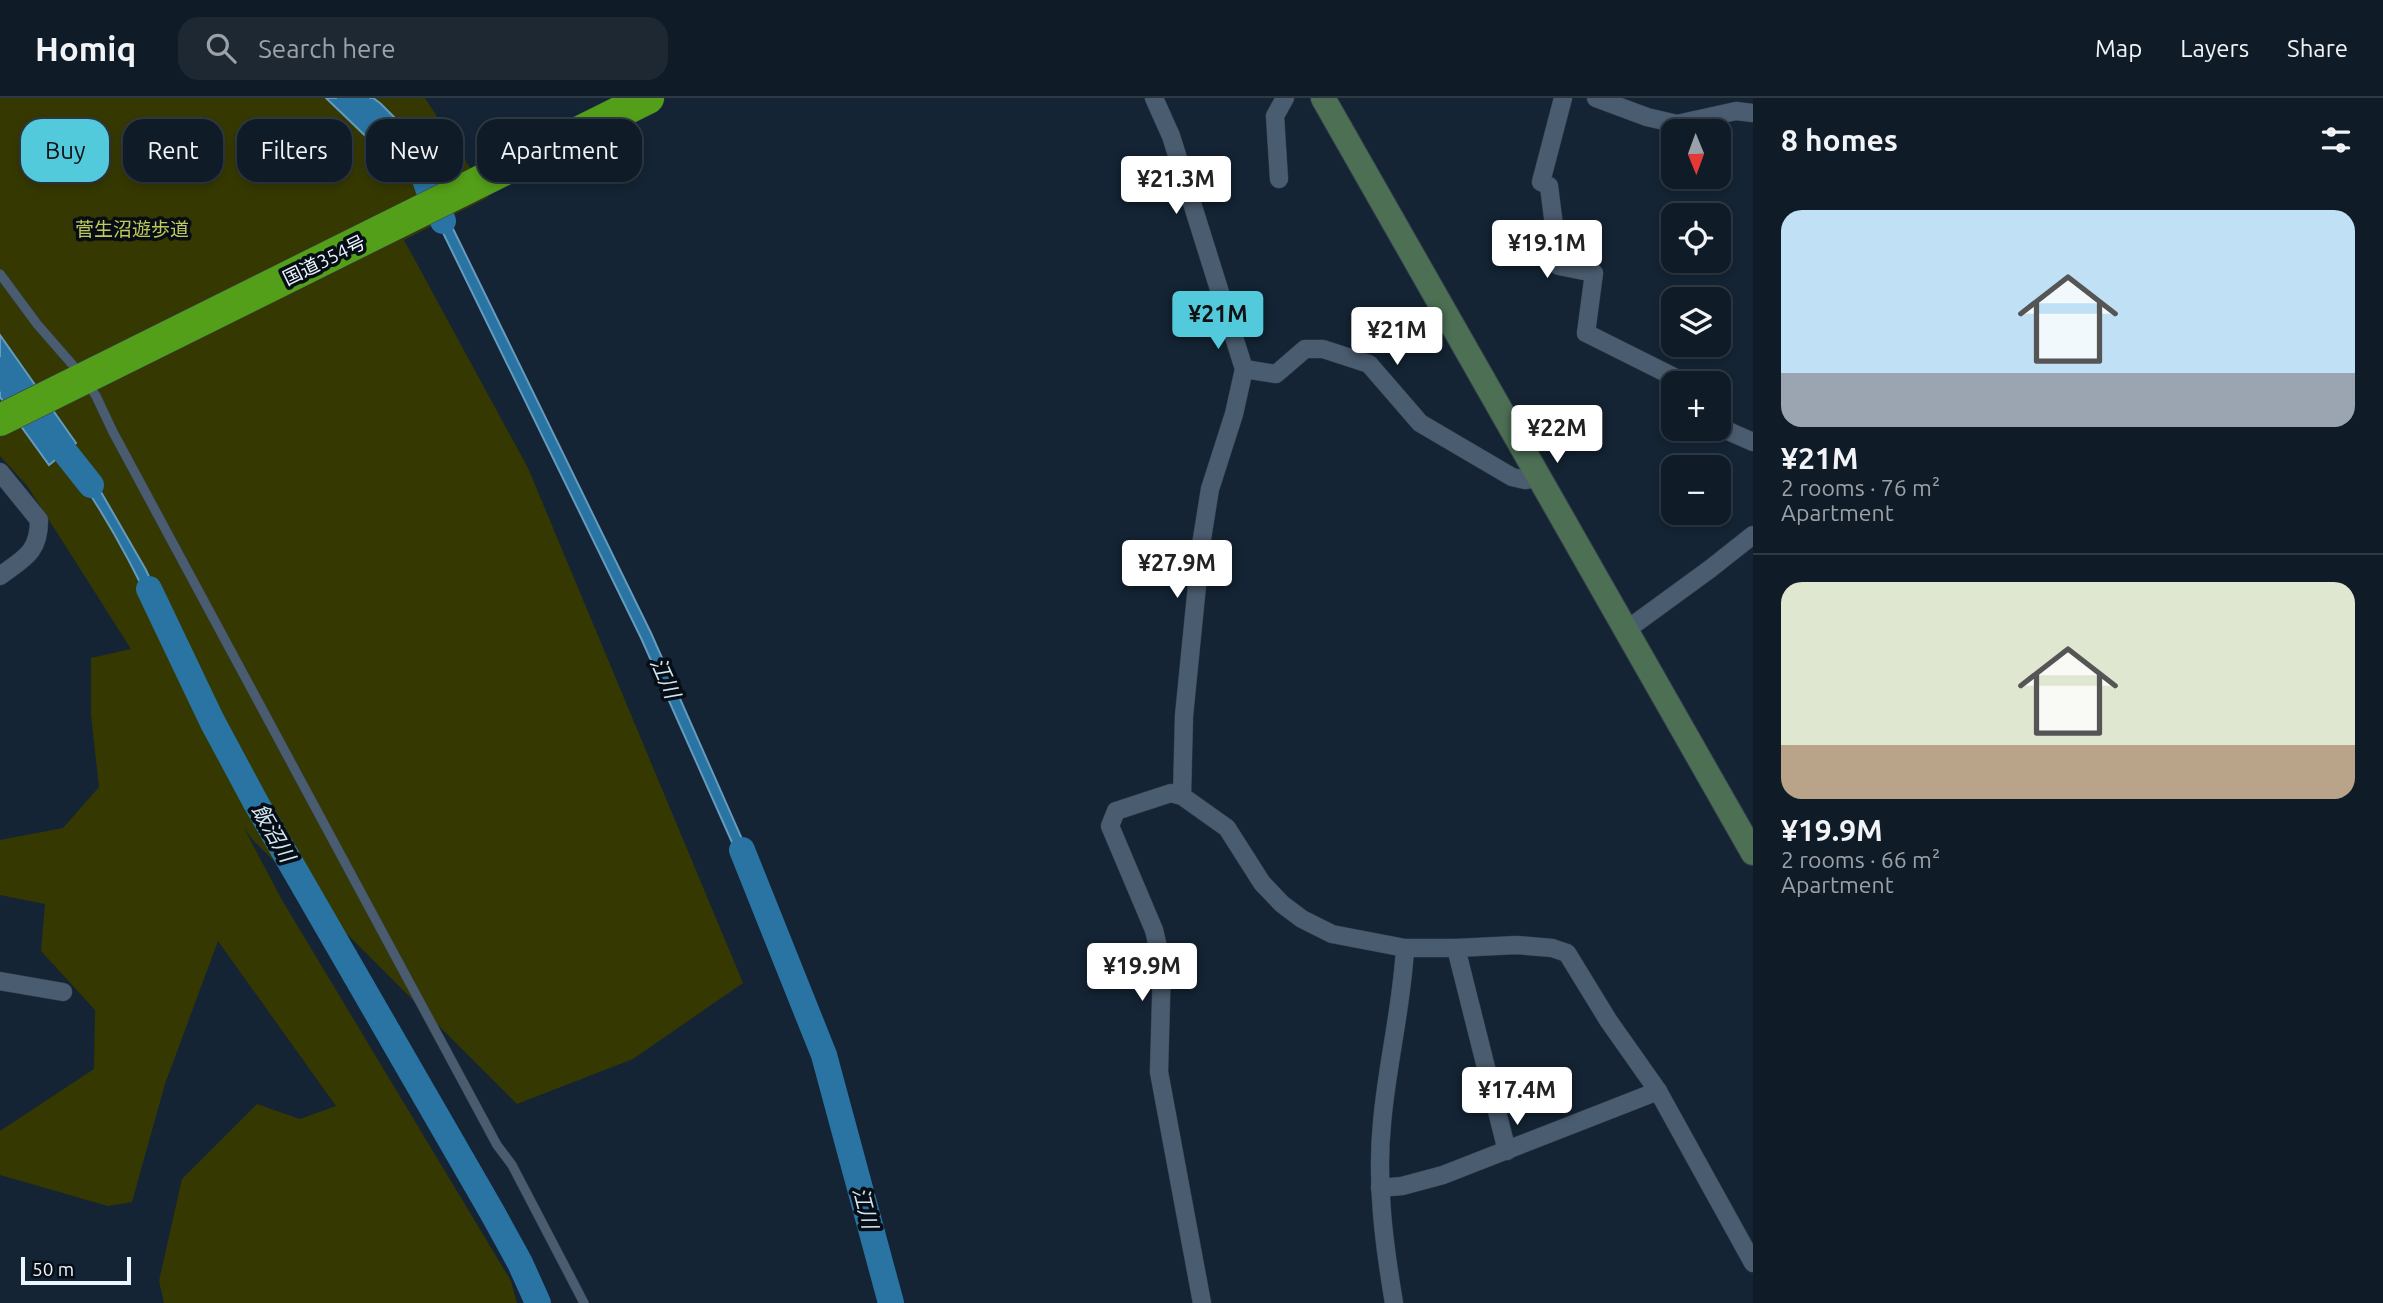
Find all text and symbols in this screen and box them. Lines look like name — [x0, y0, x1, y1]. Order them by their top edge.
search box — [178, 17, 668, 80]
icon: search — [202, 29, 240, 67]
text: Homiq — [35, 30, 136, 67]
text: Search here — [258, 34, 396, 63]
text: Map — [2095, 35, 2142, 62]
text: Layers — [2180, 35, 2249, 62]
text: Share — [2287, 35, 2348, 62]
chip: Buy — [21, 119, 109, 182]
chip: Rent — [123, 119, 223, 182]
chip: Filters — [237, 119, 352, 182]
chip: New — [366, 119, 463, 182]
chip: Apartment — [477, 119, 642, 182]
north arrow — [1661, 119, 1731, 189]
map controls — [1661, 119, 1731, 525]
icon: filters — [2317, 121, 2355, 159]
text: 8 homes — [1781, 123, 1898, 157]
pin: ¥21.3M — [1119, 156, 1233, 216]
text: ¥21.3M — [1137, 166, 1215, 191]
button: locate — [1661, 203, 1731, 273]
park label: 菅生沼遊歩道 — [75, 218, 189, 240]
pin: ¥19.1M — [1490, 220, 1604, 280]
text: ¥19.1M — [1508, 230, 1586, 255]
street label: 国道354号 — [279, 231, 369, 289]
icon: home — [2005, 256, 2131, 382]
button: layers — [1661, 287, 1731, 357]
pin: ¥21M — [1177, 292, 1259, 351]
text: ¥21M — [1188, 301, 1248, 326]
pin: ¥21M — [1356, 308, 1438, 367]
text: ¥21M — [1367, 317, 1427, 342]
button: + — [1661, 371, 1731, 441]
pin: ¥22M — [1516, 406, 1598, 465]
text: ¥22M — [1527, 415, 1587, 440]
text: ¥21M — [1781, 441, 1858, 475]
button: − — [1661, 455, 1731, 525]
text: 2 rooms · 76 m² — [1781, 475, 1940, 500]
text: Apartment — [1781, 500, 1894, 525]
pin: ¥27.9M — [1120, 540, 1234, 600]
text: ¥27.9M — [1138, 550, 1216, 575]
icon: home — [2005, 628, 2131, 754]
water label: 江川 — [646, 654, 686, 703]
water label: 飯沼川 — [248, 799, 301, 868]
text: ¥19.9M — [1781, 813, 1883, 847]
text: 2 rooms · 66 m² — [1781, 847, 1940, 872]
text: Apartment — [1781, 872, 1894, 897]
pin: ¥19.9M — [1085, 944, 1199, 1003]
text: ¥19.9M — [1103, 953, 1181, 978]
pin: ¥17.4M — [1460, 1068, 1574, 1127]
text: ¥17.4M — [1478, 1077, 1556, 1102]
water label: 江川 — [849, 1184, 884, 1233]
scale bar — [21, 1254, 131, 1286]
text: 50 m — [32, 1258, 74, 1280]

